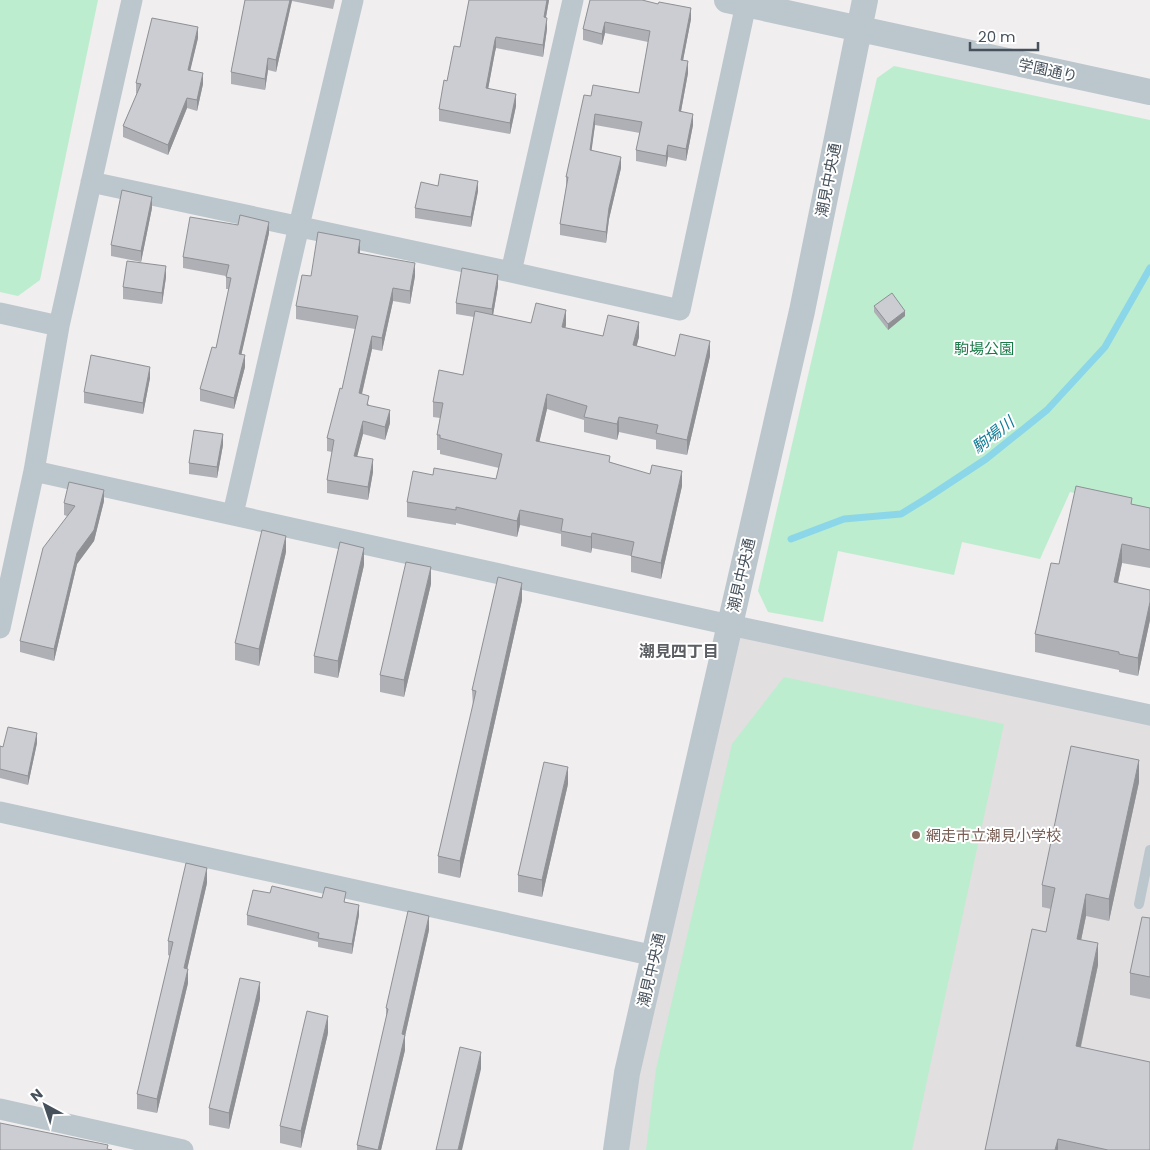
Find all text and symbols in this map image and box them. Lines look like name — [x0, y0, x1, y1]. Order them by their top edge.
scale bar — [970, 20, 1038, 52]
text: 20 m — [978, 26, 1016, 47]
street label: 学園通り — [1016, 53, 1080, 87]
street label: 潮見中央通 — [811, 141, 845, 219]
park label: 駒場公園 — [954, 338, 1014, 359]
water label: 駒場川 — [967, 410, 1021, 459]
street label: 潮見中央通 — [722, 536, 760, 614]
district label: 潮見四丁目 — [639, 640, 719, 663]
place label: 網走市立潮見小学校 — [926, 825, 1061, 846]
marker: 網走市立潮見小学校 — [910, 829, 922, 841]
street label: 潮見中央通 — [632, 931, 670, 1009]
north arrow — [20, 1080, 70, 1130]
text: N — [26, 1084, 47, 1106]

